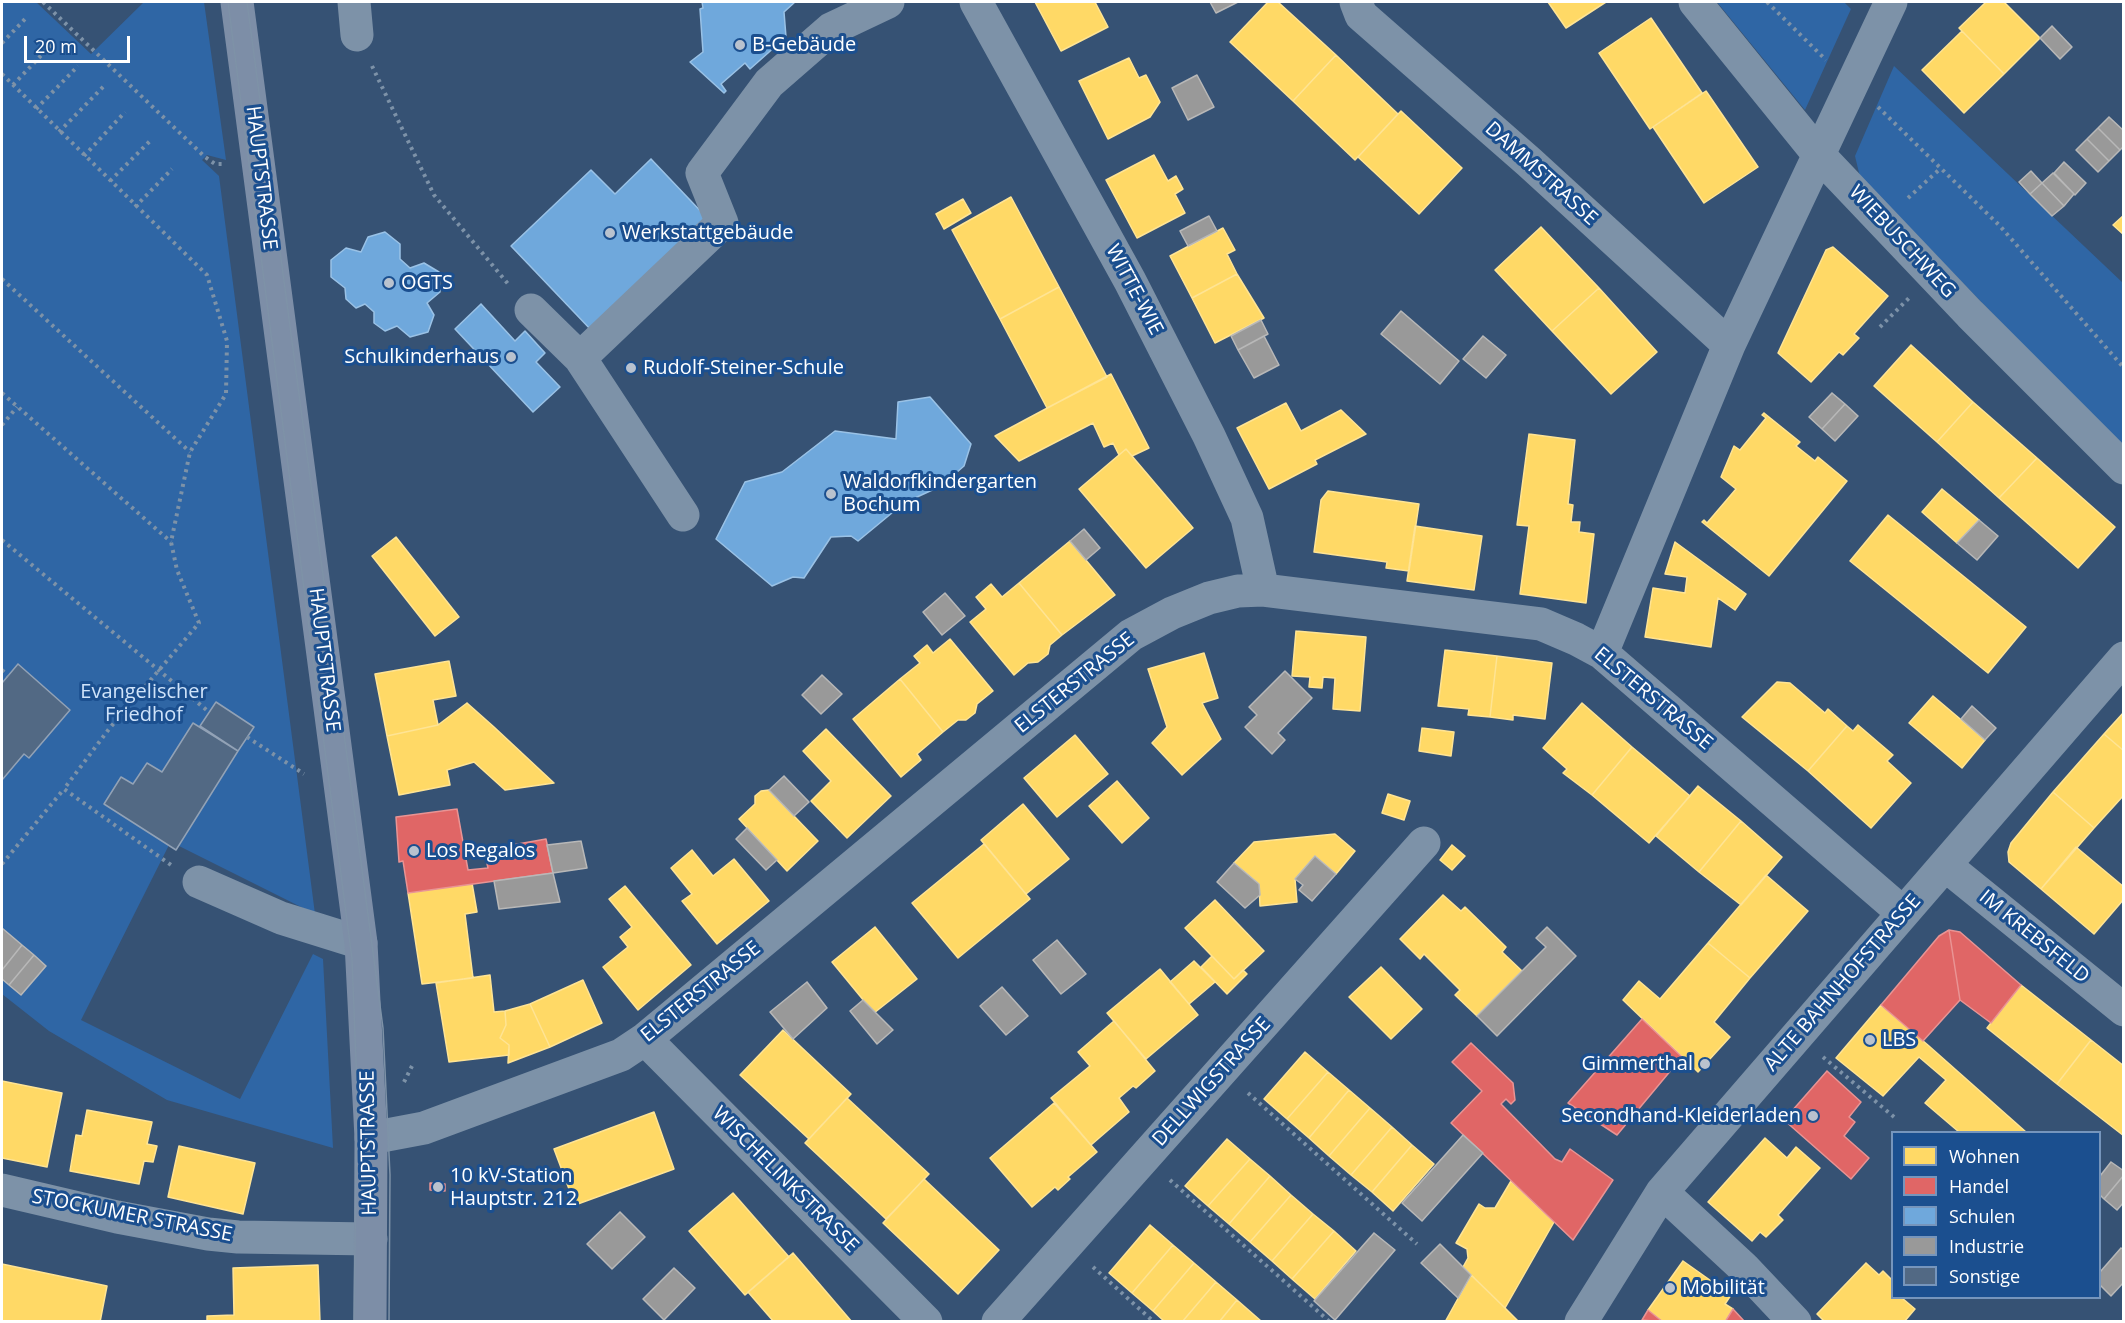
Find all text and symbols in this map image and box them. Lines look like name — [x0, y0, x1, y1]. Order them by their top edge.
scale bar — [27, 24, 134, 62]
place label: B-Gebäude — [752, 33, 856, 57]
text: 20 m — [35, 34, 77, 58]
marker: B-Gebäude — [733, 38, 747, 52]
street label: HAUPTSTRASSE — [240, 105, 282, 251]
street label: DAMMSTRASSE — [1480, 117, 1602, 231]
street label: WIEBUSCHWEG — [1844, 181, 1960, 303]
place label: Werkstattgebäude — [622, 221, 794, 245]
marker: Werkstattgebäude — [603, 226, 617, 240]
street label: WITTE-WIE — [1100, 241, 1168, 339]
place label: OGTS — [401, 271, 453, 295]
marker: OGTS — [382, 276, 396, 290]
place label: Schulkinderhaus — [344, 345, 499, 369]
marker: Schulkinderhaus — [504, 350, 518, 364]
place label: Rudolf-Steiner-Schule — [643, 356, 844, 380]
marker: Rudolf-Steiner-Schule — [624, 361, 638, 375]
place label: Waldorfkindergarten Bochum — [843, 470, 1037, 517]
marker: Waldorfkindergarten Bochum — [824, 487, 838, 501]
street label: HAUPTSTRASSE — [303, 587, 345, 733]
street label: ELSTERSTRASSE — [1010, 627, 1140, 739]
street label: ELSTERSTRASSE — [1589, 643, 1717, 755]
park label: Evangelischer Friedhof — [80, 680, 208, 727]
place label: Los Regalos — [426, 839, 535, 863]
marker: Los Regalos — [407, 844, 421, 858]
street label: IM KREBSFELD — [1974, 885, 2094, 989]
street label: ALTE BAHNHOFSTRASSE — [1760, 890, 1926, 1076]
street label: ELSTERSTRASSE — [636, 936, 766, 1048]
street label: DELLWIGSTRASSE — [1148, 1013, 1276, 1151]
place label: LBS — [1882, 1028, 1916, 1052]
marker: LBS — [1863, 1033, 1877, 1047]
place label: Gimmerthal — [1581, 1052, 1693, 1076]
marker: Gimmerthal — [1698, 1057, 1712, 1071]
street label: HAUPTSTRASSE — [356, 1070, 382, 1216]
street label: WISCHELINKSTRASSE — [707, 1102, 863, 1258]
place label: Secondhand-Kleiderladen — [1561, 1104, 1801, 1128]
marker: Secondhand-Kleiderladen — [1806, 1109, 1820, 1123]
legend — [1891, 1131, 2101, 1299]
text: Wohnen — [1949, 1144, 2020, 1168]
place label: 10 kV-Station Hauptstr. 212 — [450, 1164, 577, 1211]
text: Handel — [1949, 1174, 2009, 1198]
marker: 10 kV-Station Hauptstr. 212 — [431, 1180, 445, 1194]
street label: STOCKUMER STRASSE — [30, 1185, 234, 1247]
text: Schulen — [1949, 1204, 2015, 1228]
text: Industrie — [1949, 1234, 2024, 1258]
text: Sonstige — [1949, 1264, 2020, 1288]
place label: Mobilität — [1682, 1276, 1765, 1300]
marker: Mobilität — [1663, 1281, 1677, 1295]

